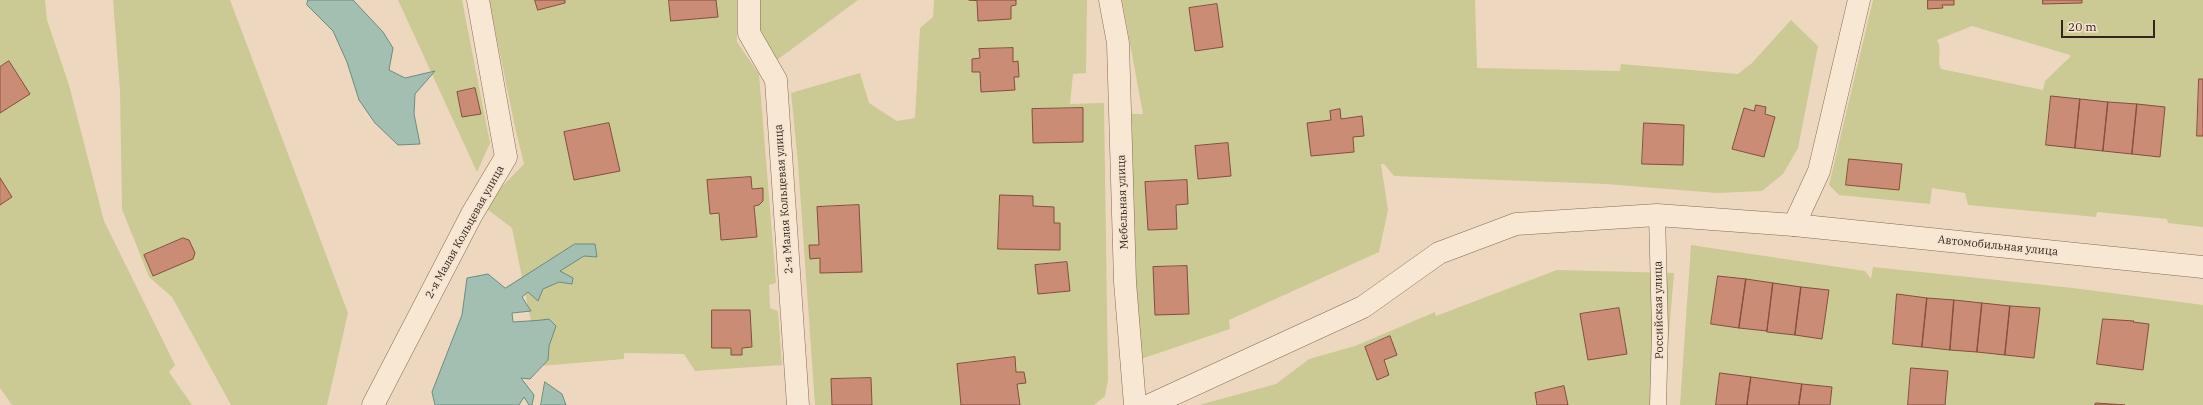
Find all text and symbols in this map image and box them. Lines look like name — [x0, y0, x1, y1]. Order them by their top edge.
scale bar — [2063, 12, 2157, 38]
text: 20 m — [2068, 19, 2097, 34]
street label: 2-я Малая Кольцевая улица — [772, 124, 796, 274]
street label: Мебельная улица — [1115, 154, 1131, 250]
street label: 2-я Малая Кольцевая улица — [423, 163, 507, 301]
street label: Автомобильная улица — [1937, 233, 2059, 259]
street label: Российская улица — [1652, 261, 1666, 359]

